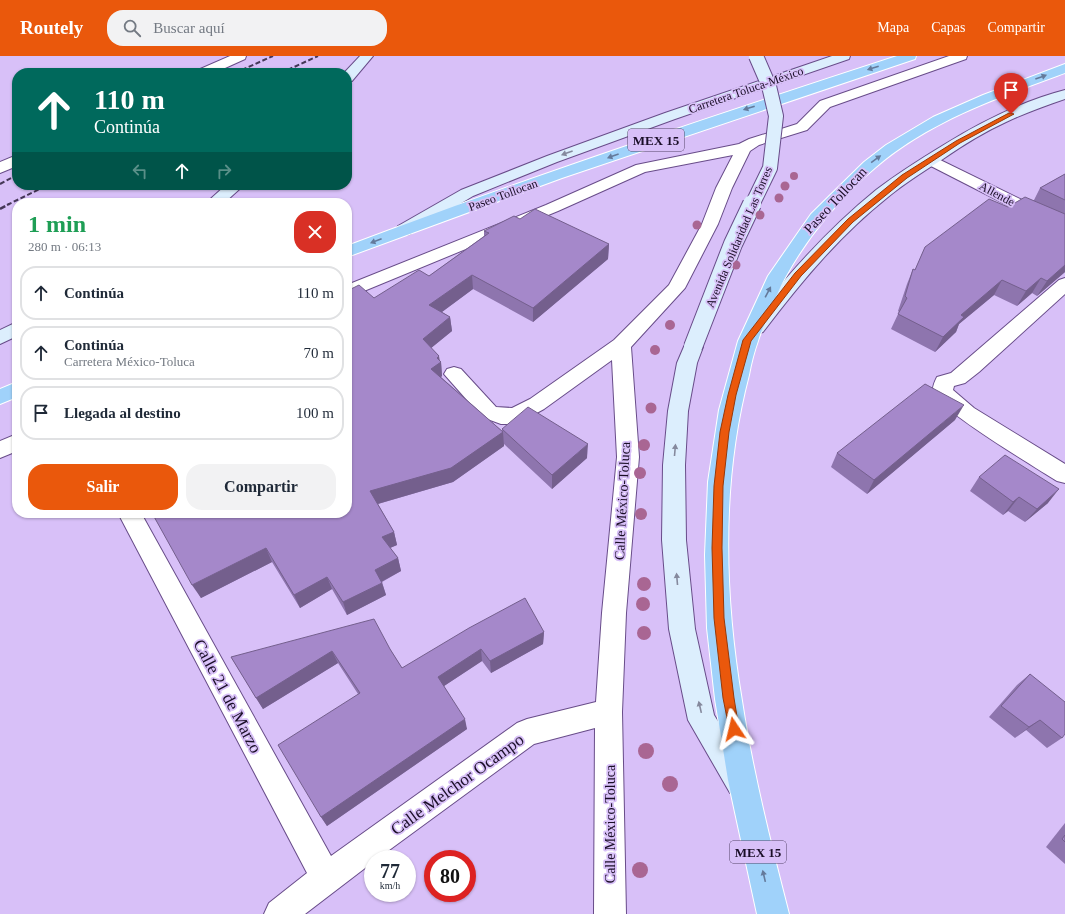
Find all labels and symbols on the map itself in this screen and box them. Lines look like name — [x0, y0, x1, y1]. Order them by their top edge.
street label: Carretera Toluca-México — [687, 64, 805, 116]
one-way arrow — [866, 65, 878, 71]
pin — [994, 73, 1028, 114]
one-way arrow — [1036, 74, 1048, 80]
one-way arrow — [743, 106, 755, 112]
road number: MEX 15 — [628, 129, 684, 151]
one-way arrow — [561, 151, 573, 157]
one-way arrow — [606, 153, 618, 159]
one-way arrow — [870, 155, 881, 164]
street label: Avenida Solidaridad Las Torres — [703, 164, 775, 310]
street label: Paseo Tollocan — [801, 164, 870, 236]
street label: Paseo Tollocan — [466, 176, 540, 214]
street label: Allende — [977, 179, 1017, 209]
one-way arrow — [369, 239, 381, 245]
one-way arrow — [765, 286, 771, 297]
street label: Calle México-Toluca — [612, 441, 633, 561]
one-way arrow — [672, 444, 679, 456]
one-way arrow — [674, 573, 681, 586]
street label: Calle 21 de Marzo — [190, 636, 266, 756]
one-way arrow — [696, 701, 702, 713]
position arrow — [713, 708, 755, 750]
street label: Calle Melchor Ocampo — [387, 730, 527, 839]
street label: Calle México-Toluca — [603, 764, 618, 883]
road number: MEX 15 — [730, 841, 786, 863]
speed limit sign: 80 — [424, 850, 476, 902]
one-way arrow — [760, 870, 766, 882]

